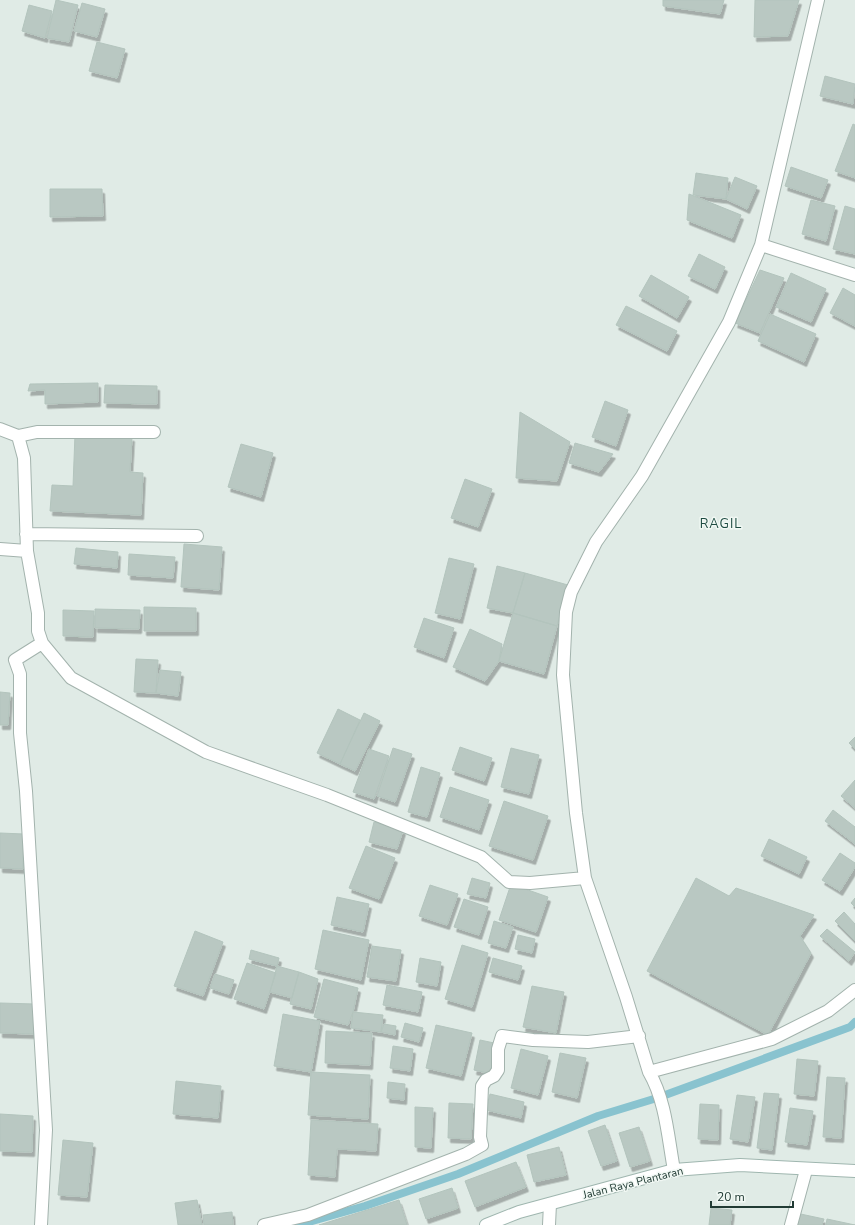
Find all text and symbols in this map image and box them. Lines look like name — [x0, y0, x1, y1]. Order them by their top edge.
district label: RAGIL — [700, 515, 742, 533]
street label: Jalan Raya Plantaran — [580, 1163, 685, 1203]
scale bar — [711, 1183, 793, 1209]
text: 20 m — [717, 1189, 745, 1205]

